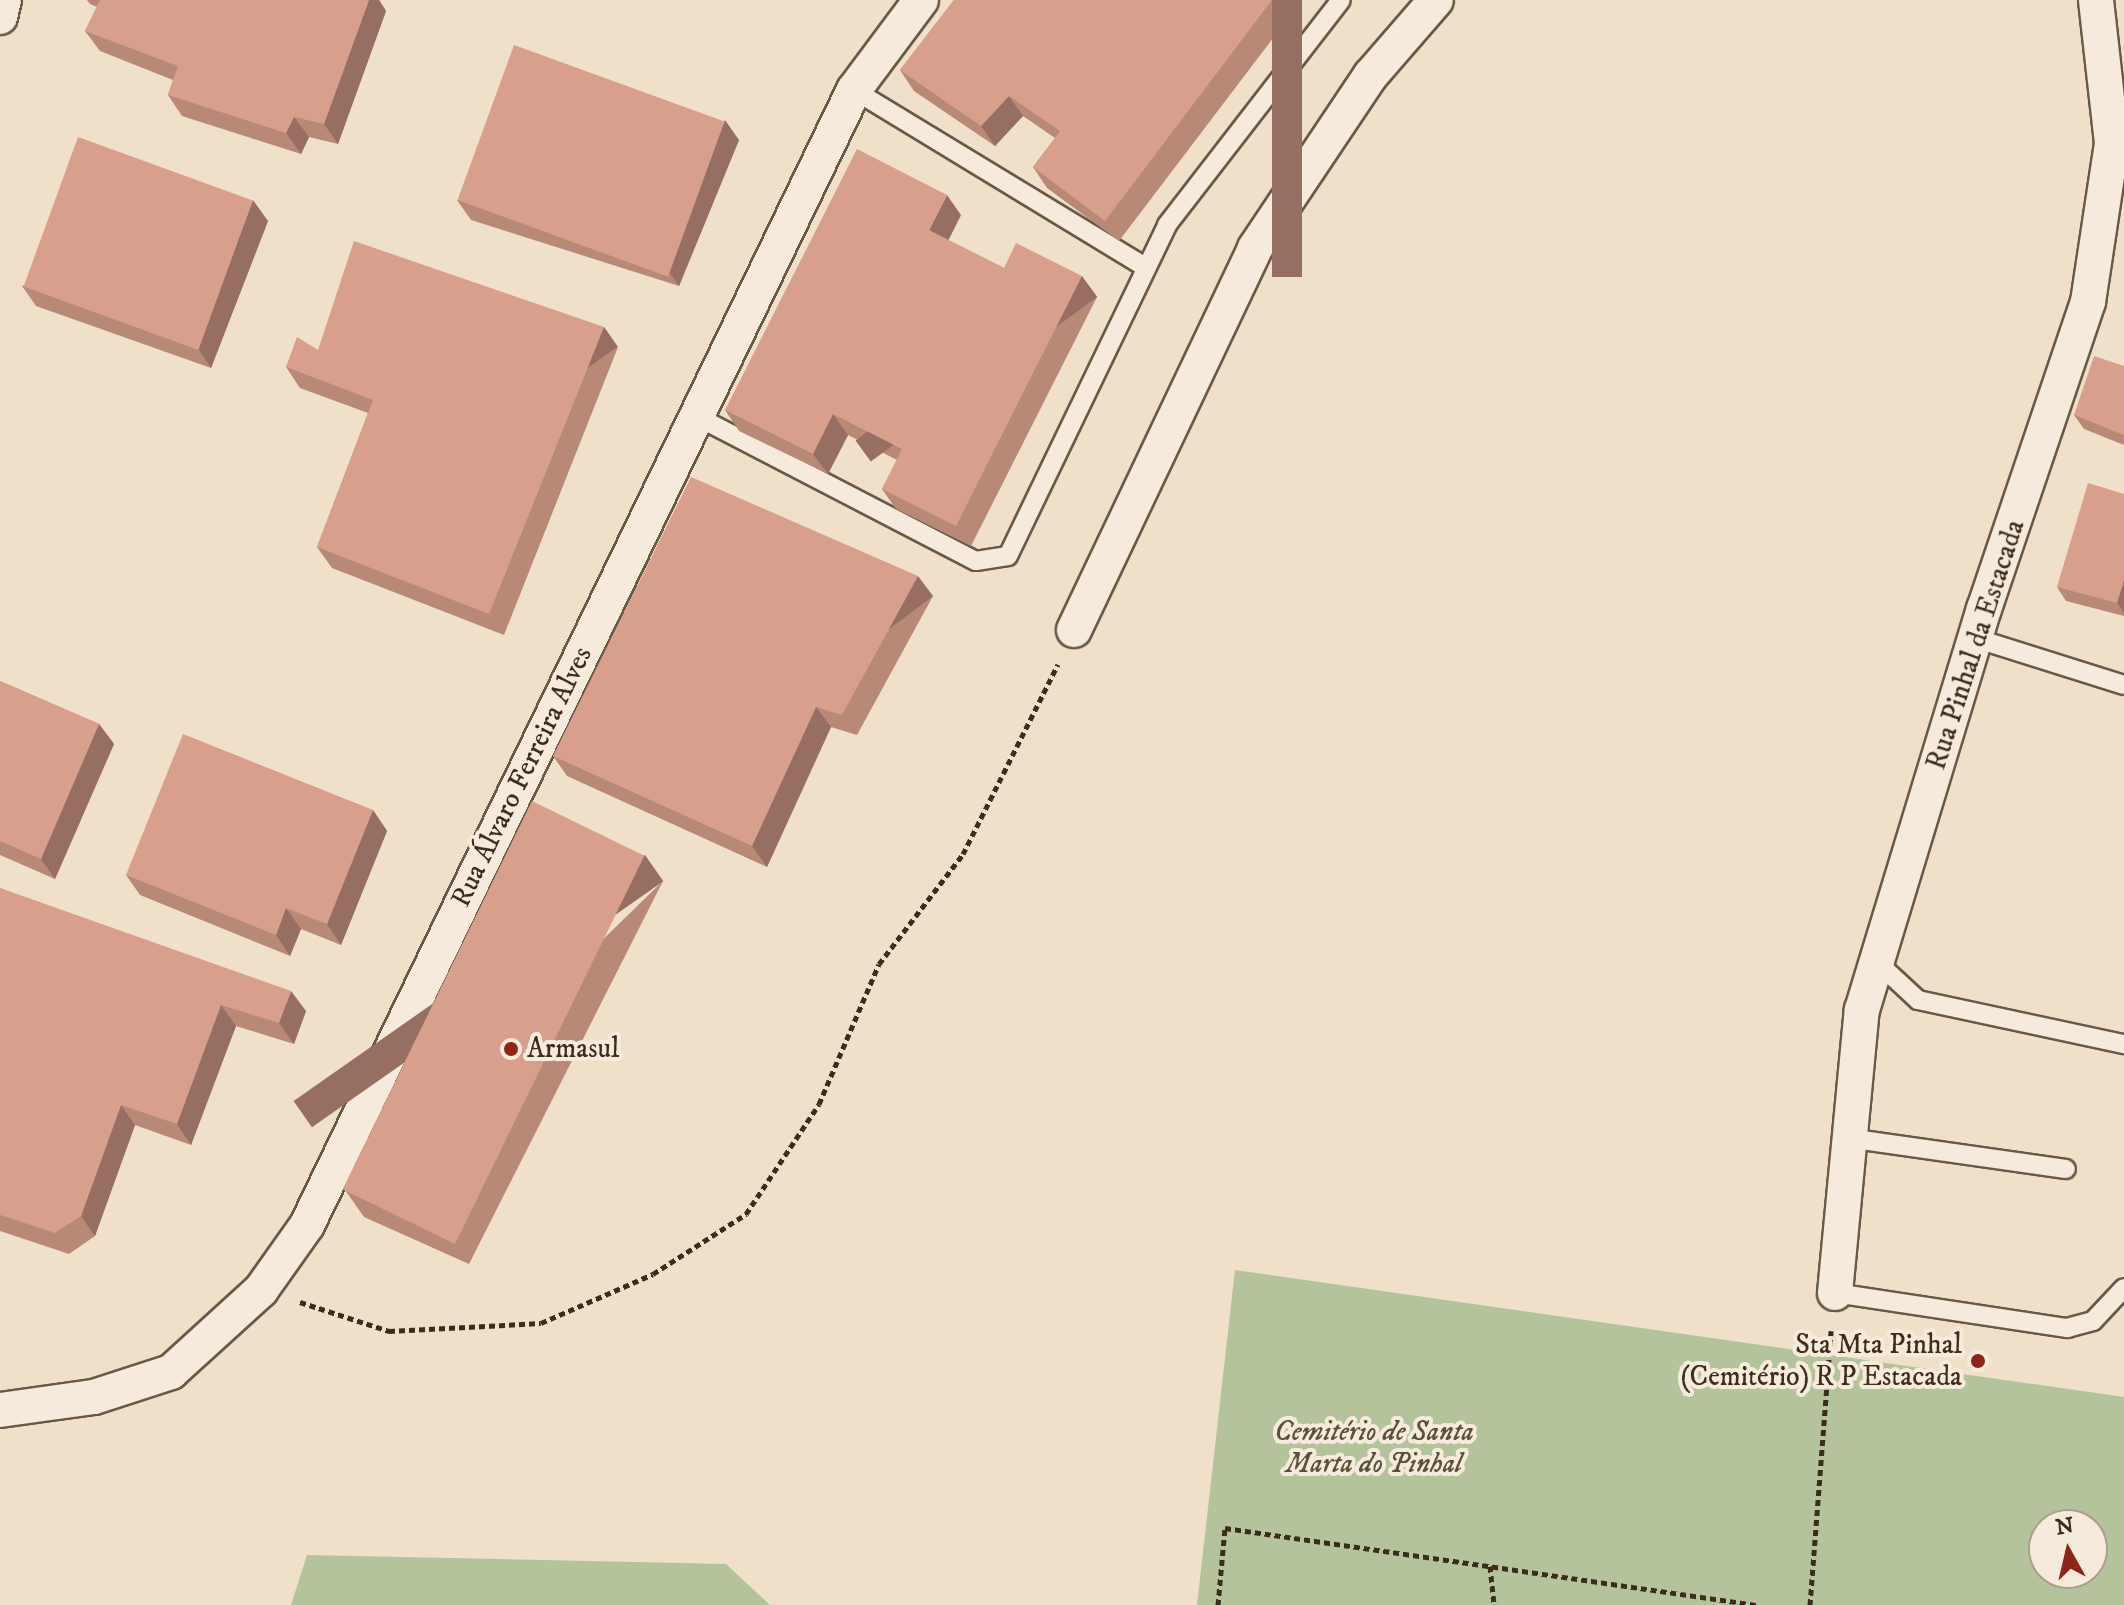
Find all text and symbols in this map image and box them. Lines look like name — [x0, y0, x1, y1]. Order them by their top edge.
street label: Rua Pinhal da Estacada — [1920, 516, 2032, 774]
street label: Rua Álvaro Ferreira Alves — [444, 641, 600, 913]
place label: Armasul — [527, 1032, 619, 1066]
marker: Armasul — [502, 1040, 520, 1058]
place label: Sta Mta Pinhal (Cemitério) R P Estacada — [1680, 1328, 1962, 1394]
marker: Sta Mta Pinhal (Cemitério) R P Estacada — [1969, 1352, 1987, 1370]
park label: Cemitério de Santa Marta do Pinhal — [1274, 1415, 1474, 1481]
north arrow — [2028, 1509, 2108, 1589]
text: N — [2054, 1512, 2076, 1541]

